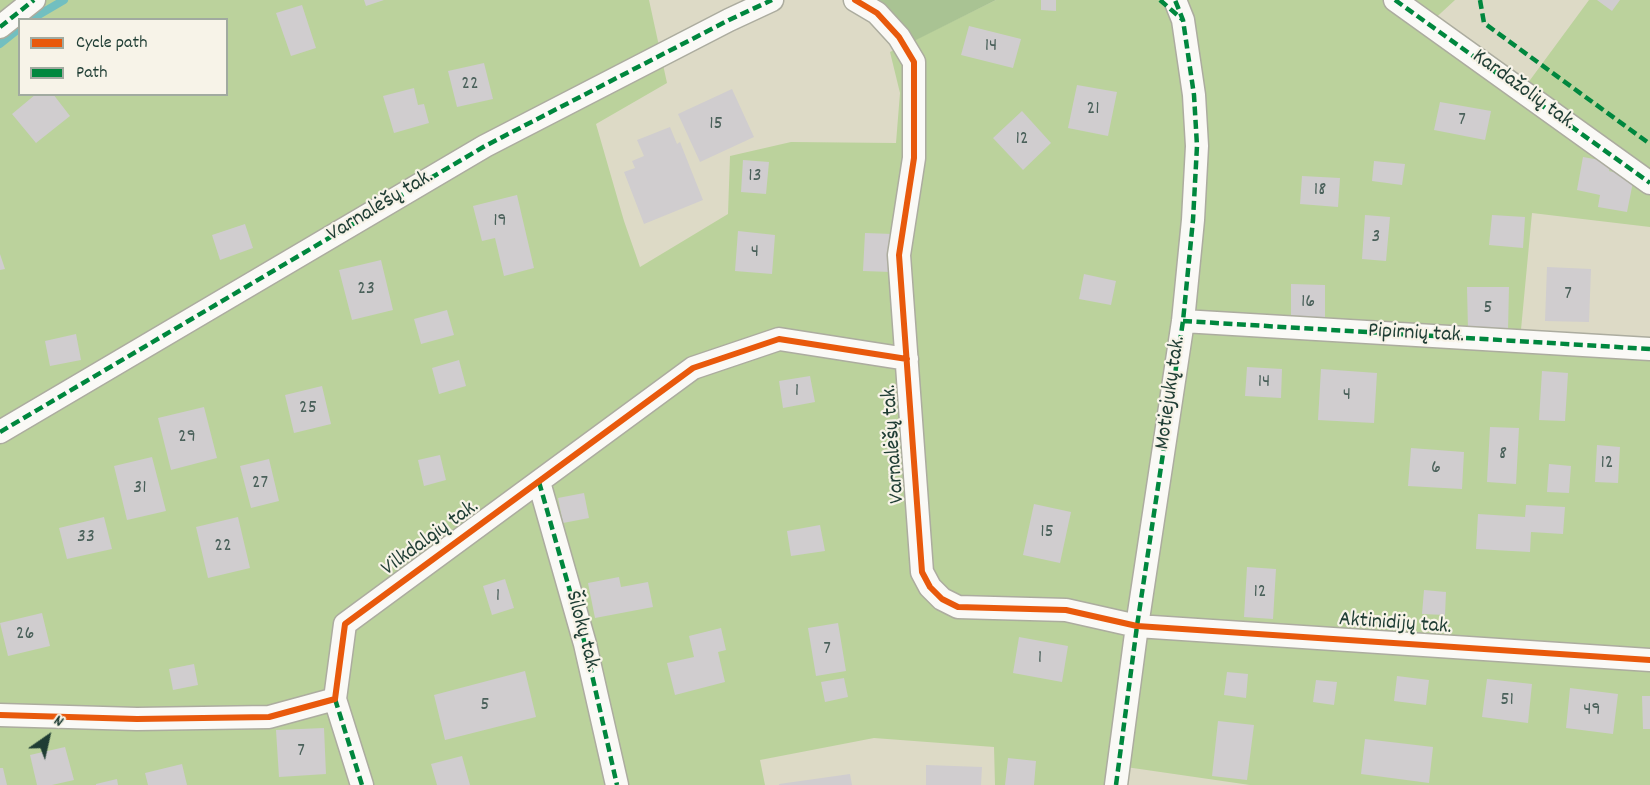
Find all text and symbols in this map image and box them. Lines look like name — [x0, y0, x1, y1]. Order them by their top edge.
legend — [18, 18, 228, 96]
text: Cycle path — [76, 31, 147, 56]
house number: 14 — [985, 35, 997, 59]
street label: Kardažolių tak. — [1466, 45, 1580, 137]
text: Path — [76, 61, 108, 86]
house number: 22 — [461, 73, 479, 97]
house number: 21 — [1086, 98, 1100, 122]
house number: 7 — [1458, 109, 1466, 133]
house number: 15 — [709, 113, 723, 137]
house number: 12 — [1015, 128, 1029, 152]
street label: Varnalėšų tak. — [323, 165, 439, 249]
house number: 13 — [748, 165, 762, 189]
house number: 18 — [1314, 179, 1326, 203]
house number: 19 — [493, 210, 507, 234]
house number: 3 — [1372, 226, 1380, 250]
house number: 4 — [751, 241, 759, 265]
house number: 23 — [357, 278, 375, 302]
house number: 7 — [1564, 283, 1572, 307]
house number: 16 — [1301, 291, 1315, 315]
house number: 5 — [1483, 297, 1493, 321]
street label: Pipirnių tak. — [1367, 319, 1465, 351]
street label: Motiejukų tak. — [1151, 335, 1193, 451]
house number: 14 — [1258, 371, 1270, 395]
house number: 1 — [795, 380, 799, 404]
street label: Varnalėšų tak. — [878, 384, 912, 504]
house number: 4 — [1343, 384, 1351, 408]
house number: 25 — [299, 397, 317, 421]
house number: 29 — [178, 426, 196, 450]
house number: 8 — [1499, 443, 1507, 467]
house number: 12 — [1600, 452, 1614, 476]
house number: 6 — [1431, 457, 1441, 481]
house number: 27 — [252, 472, 268, 496]
house number: 31 — [133, 477, 147, 501]
street label: Vilkdalgių tak. — [377, 495, 485, 583]
house number: 15 — [1040, 521, 1054, 545]
house number: 33 — [77, 526, 95, 550]
house number: 22 — [214, 535, 232, 559]
house number: 12 — [1253, 581, 1267, 605]
house number: 1 — [496, 585, 500, 609]
street label: Šilokų tak. — [558, 589, 604, 675]
street label: Aktinidijų tak. — [1338, 608, 1452, 642]
house number: 26 — [16, 623, 34, 647]
house number: 7 — [823, 638, 831, 662]
house number: 1 — [1038, 647, 1042, 671]
house number: 51 — [1500, 689, 1514, 713]
house number: 5 — [480, 694, 490, 718]
house number: 49 — [1583, 699, 1601, 723]
north arrow — [18, 707, 78, 767]
text: N — [49, 710, 68, 733]
house number: 7 — [297, 740, 305, 764]

